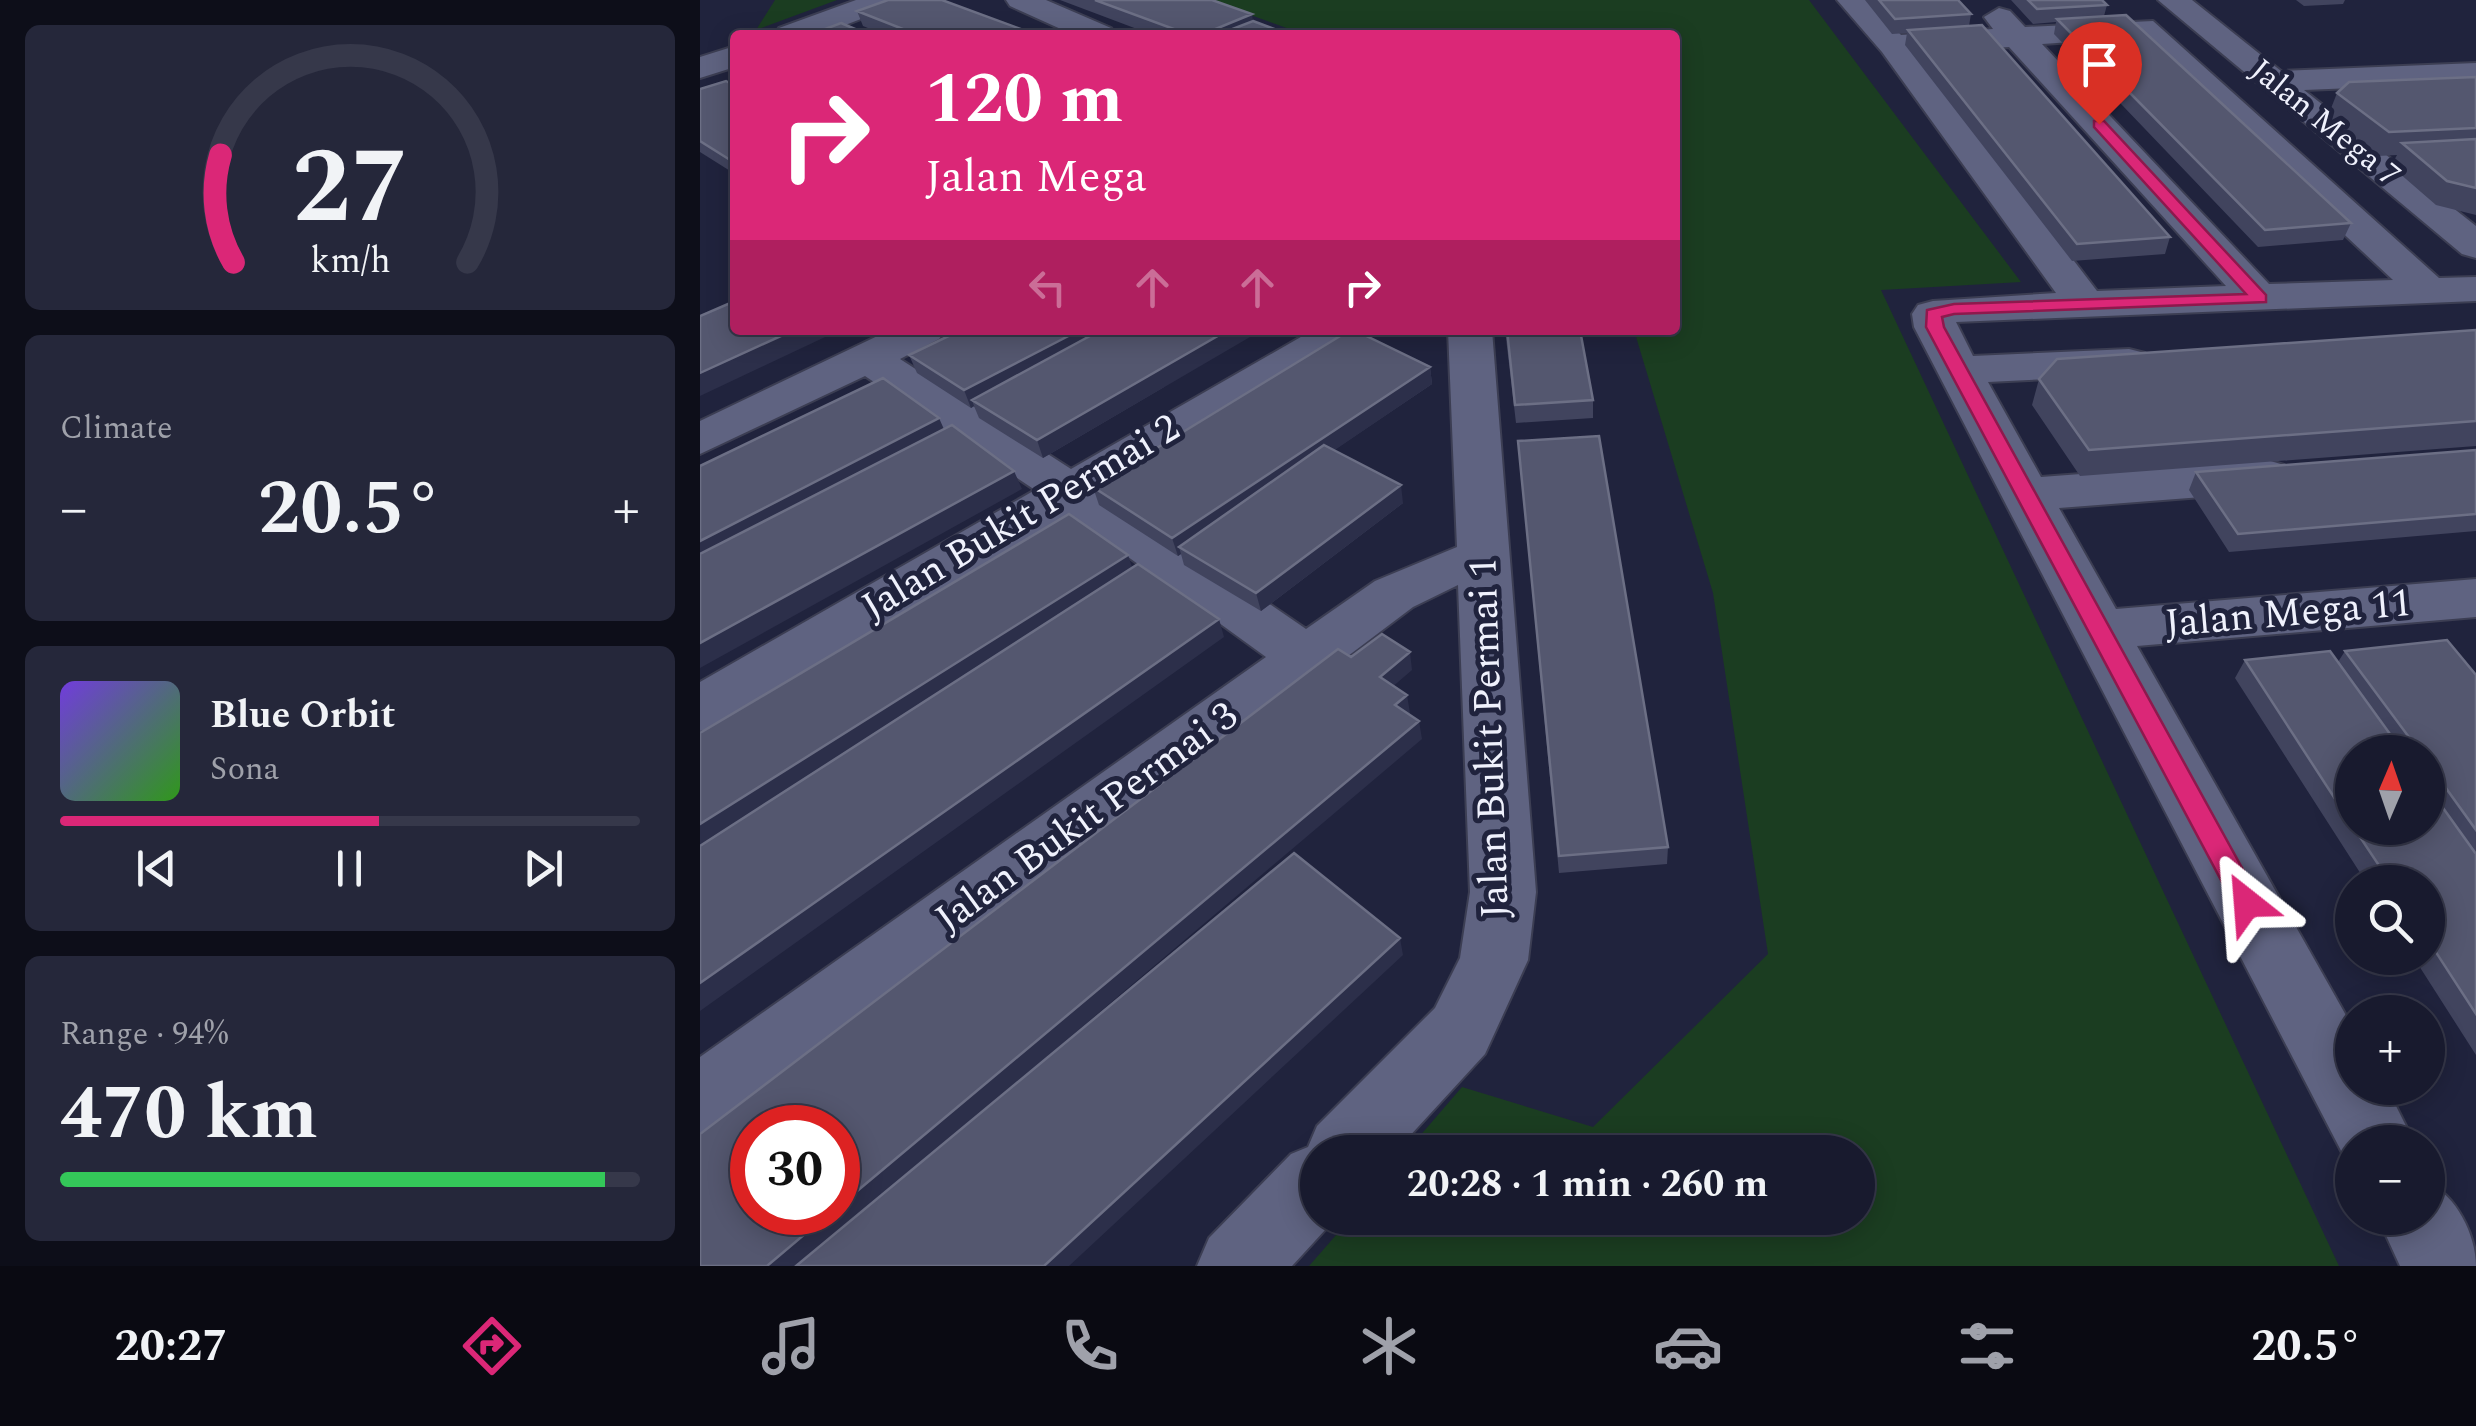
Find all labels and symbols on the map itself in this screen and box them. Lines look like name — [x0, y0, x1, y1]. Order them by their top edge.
pin — [2057, 22, 2142, 125]
street label: Jalan Mega 7 — [2239, 47, 2411, 199]
street label: Jalan Bukit Permai 2 — [850, 399, 1192, 637]
street label: Jalan Bukit Permai 1 — [1453, 556, 1527, 920]
street label: Jalan Mega 11 — [2162, 573, 2414, 655]
street label: Jalan Bukit Permai 3 — [923, 687, 1251, 949]
north arrow — [2335, 735, 2445, 845]
position arrow — [2195, 851, 2299, 955]
speed limit sign: 30 — [730, 1105, 860, 1235]

